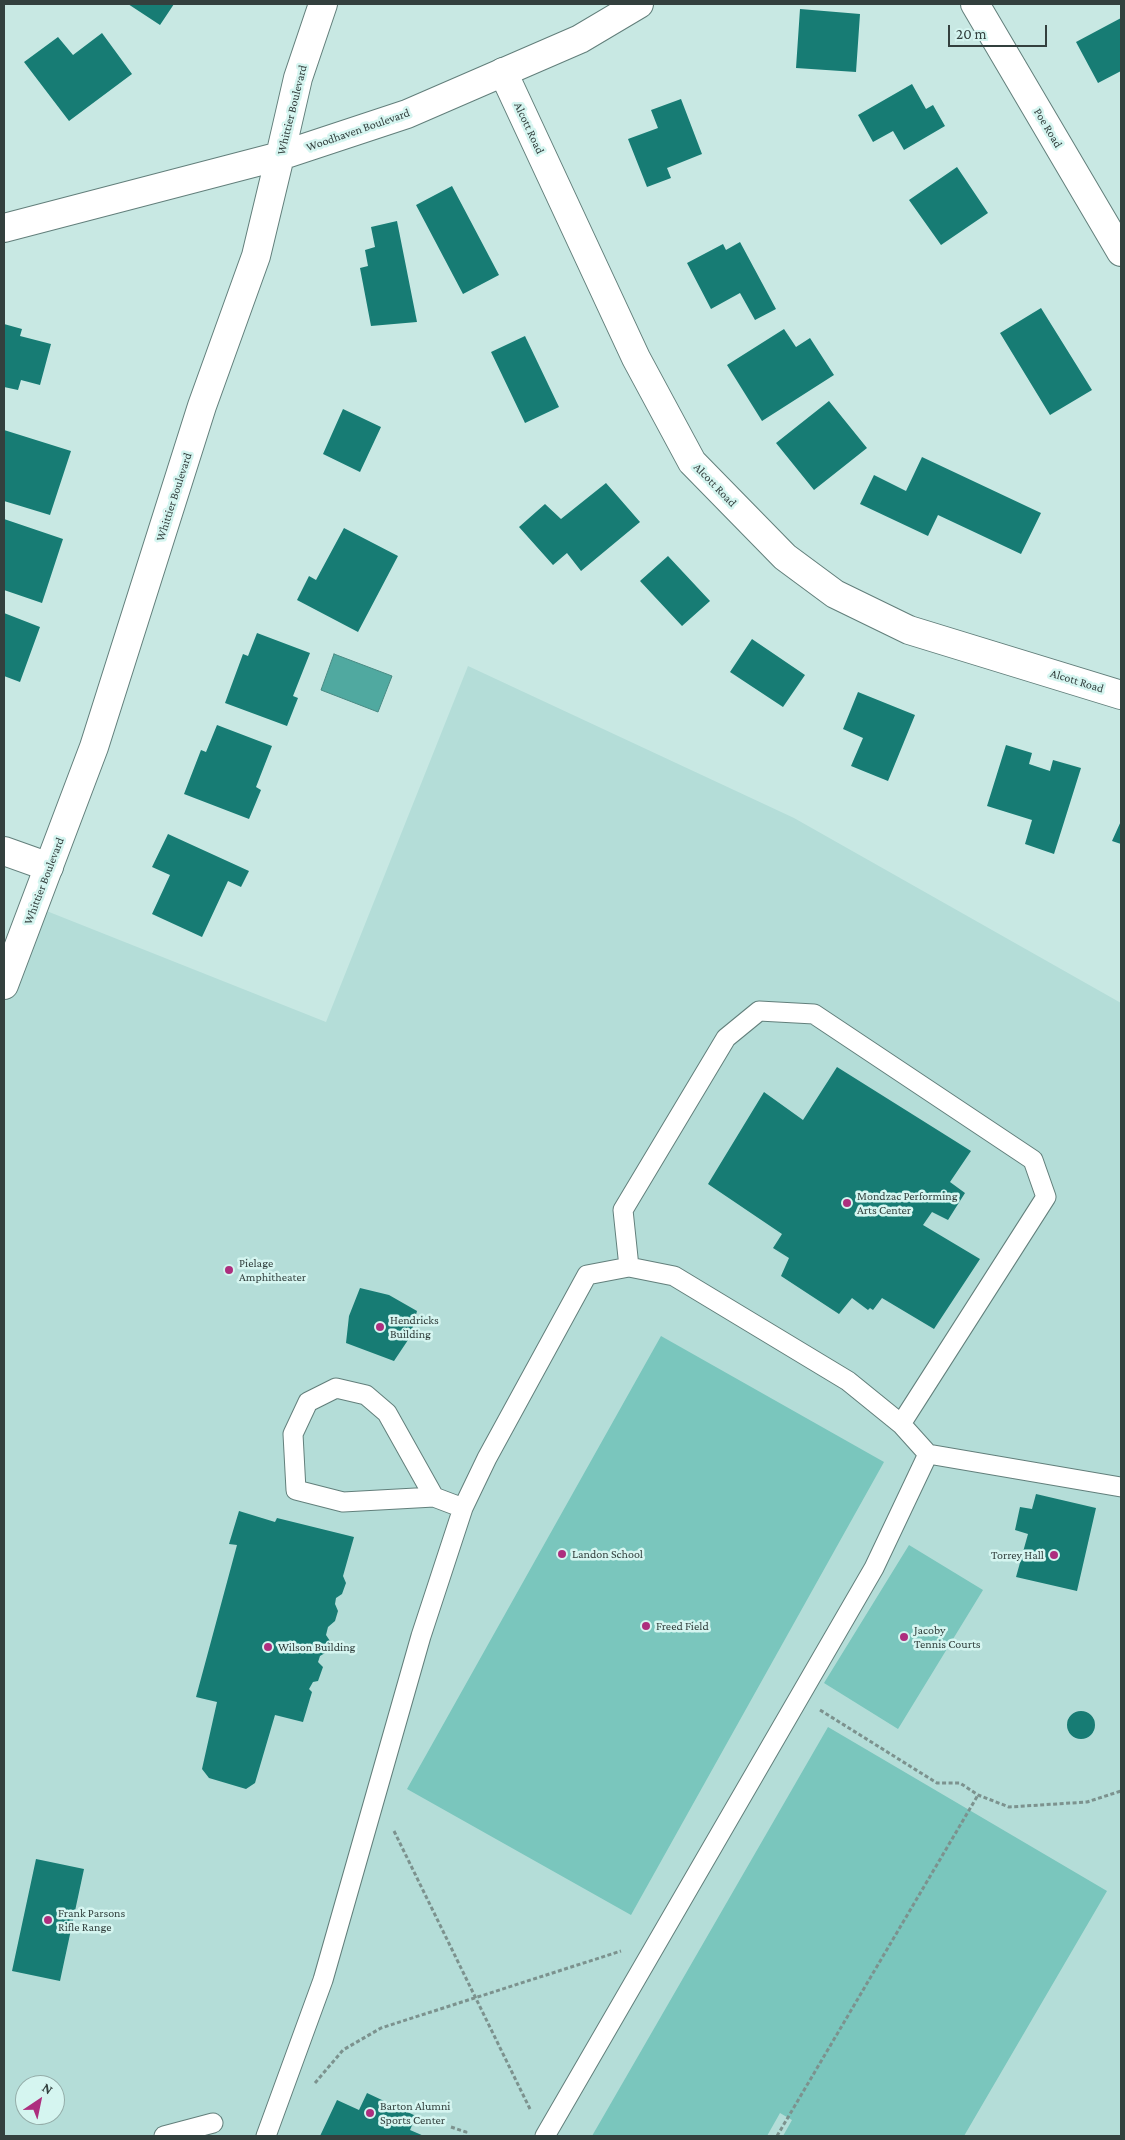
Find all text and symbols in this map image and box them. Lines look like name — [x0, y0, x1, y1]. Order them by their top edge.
scale bar — [950, 15, 1049, 47]
text: 20 m — [956, 26, 987, 42]
street label: Whittier Boulevard — [274, 64, 310, 156]
street label: Alcott Road — [511, 100, 547, 156]
street label: Woodhaven Boulevard — [304, 106, 412, 154]
street label: Poe Road — [1031, 106, 1065, 150]
street label: Whittier Boulevard — [153, 451, 195, 543]
street label: Alcott Road — [691, 460, 739, 510]
street label: Alcott Road — [1048, 666, 1106, 696]
street label: Whittier Boulevard — [21, 835, 67, 927]
place label: Mondzac Performing Arts Center — [857, 1189, 958, 1217]
marker: Mondzac Performing Arts Center — [841, 1197, 853, 1209]
place label: Pielage Amphitheater — [239, 1256, 306, 1284]
marker: Pielage Amphitheater — [223, 1264, 235, 1276]
place label: Hendricks Building — [390, 1313, 439, 1341]
marker: Hendricks Building — [374, 1321, 386, 1333]
place label: Landon School — [572, 1547, 643, 1561]
marker: Landon School — [556, 1548, 568, 1560]
place label: Torrey Hall — [991, 1548, 1044, 1562]
marker: Torrey Hall — [1048, 1549, 1060, 1561]
place label: Freed Field — [656, 1619, 709, 1633]
marker: Freed Field — [640, 1620, 652, 1632]
place label: Jacoby Tennis Courts — [914, 1623, 980, 1651]
marker: Jacoby Tennis Courts — [898, 1631, 910, 1643]
place label: Wilson Building — [278, 1640, 355, 1654]
marker: Wilson Building — [262, 1641, 274, 1653]
place label: Frank Parsons Rifle Range — [58, 1906, 125, 1934]
marker: Frank Parsons Rifle Range — [42, 1914, 54, 1926]
north arrow — [15, 2075, 65, 2125]
text: N — [39, 2079, 56, 2098]
place label: Barton Alumni Sports Center — [380, 2099, 450, 2127]
marker: Barton Alumni Sports Center — [364, 2107, 376, 2119]

